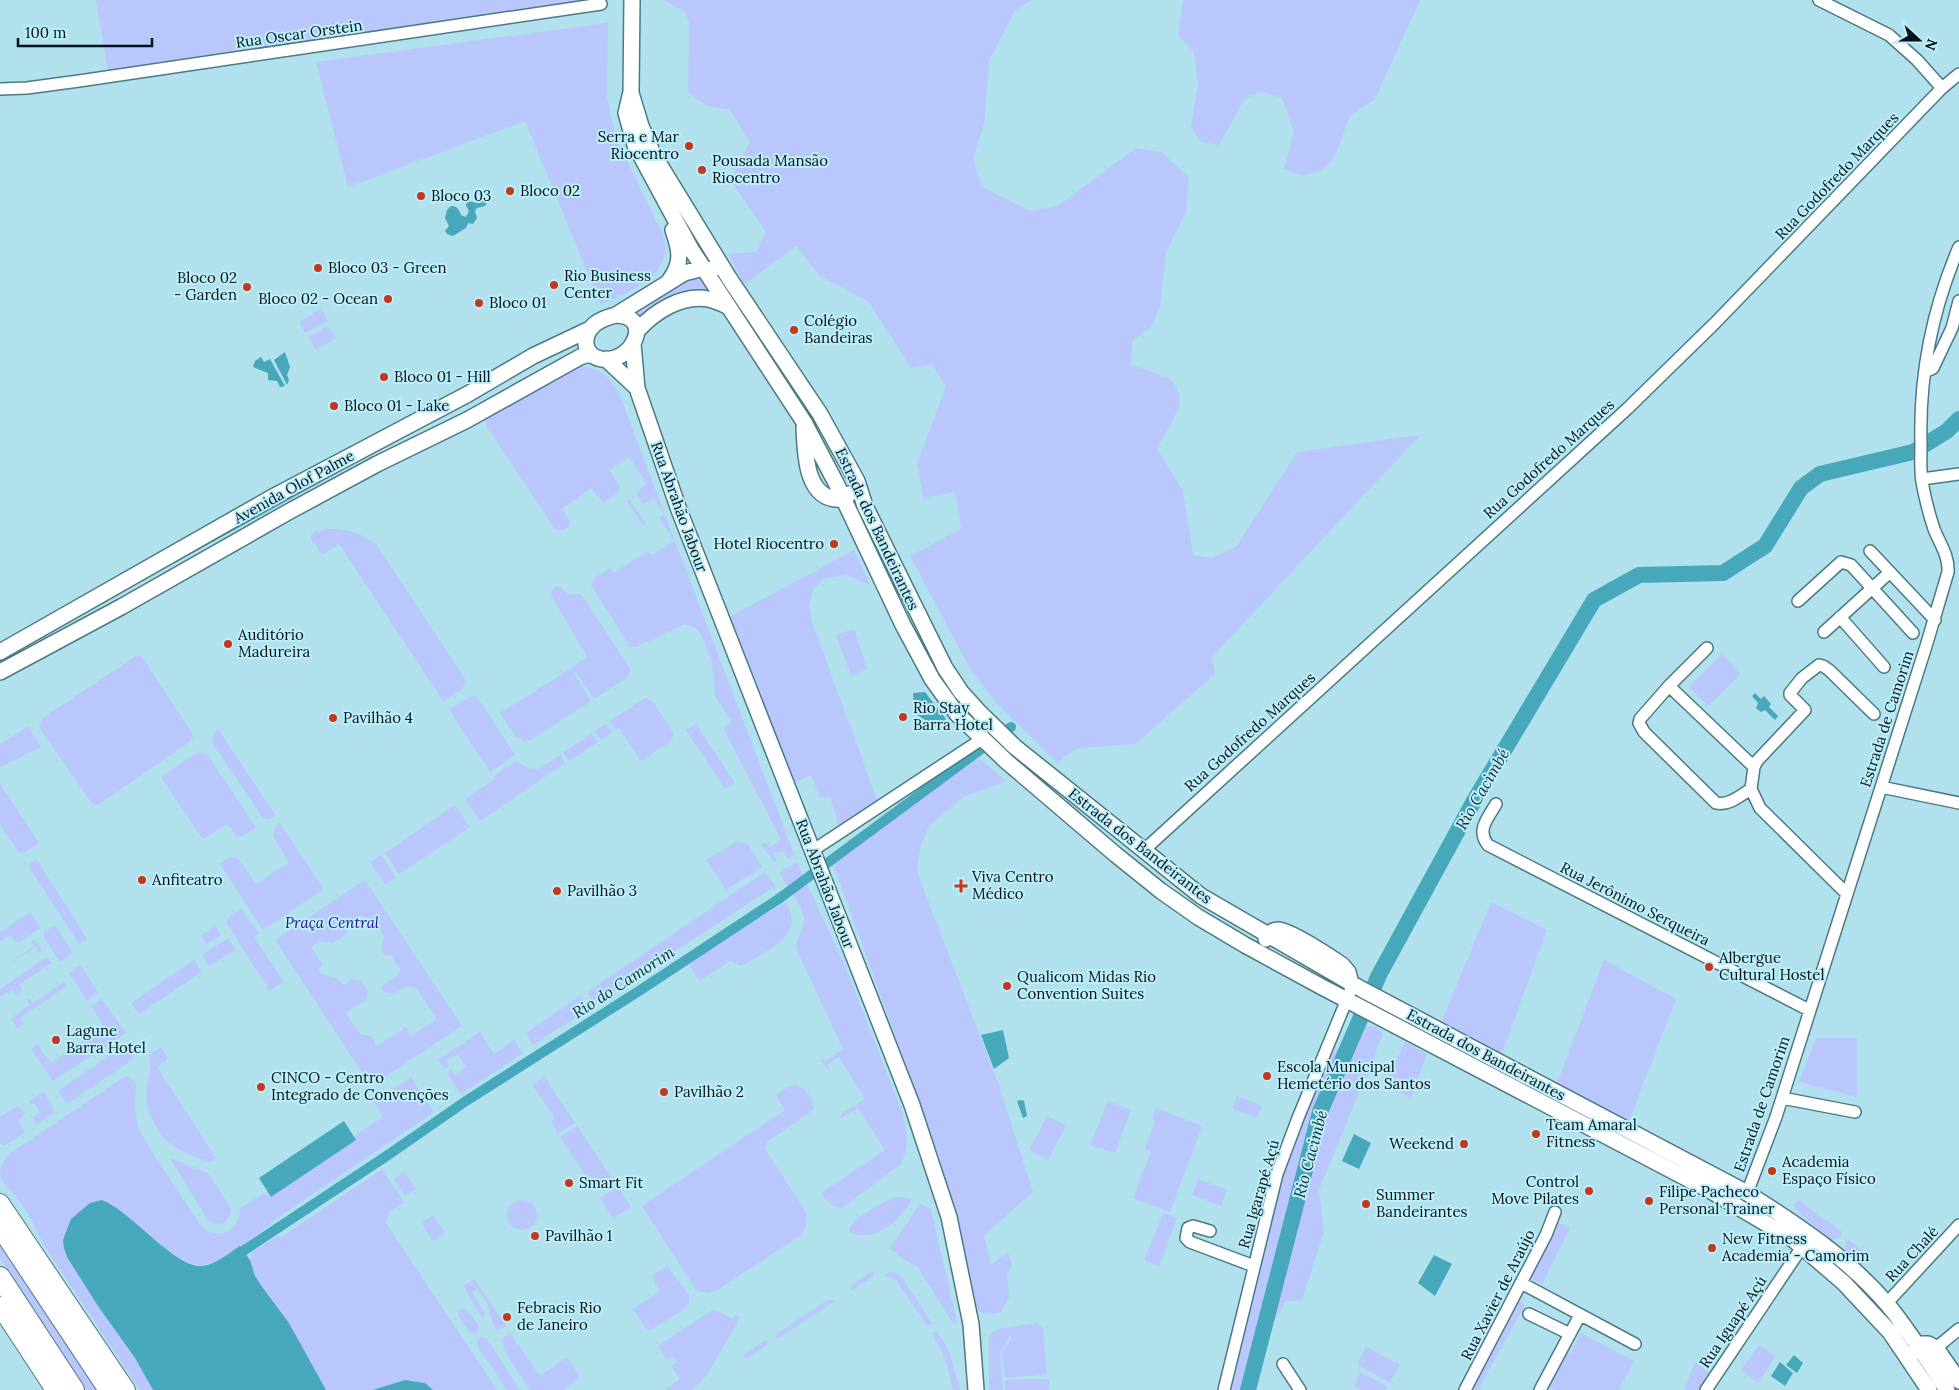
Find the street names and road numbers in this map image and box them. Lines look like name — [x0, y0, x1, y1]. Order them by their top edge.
street label: Rua Oscar Orstein — [234, 15, 363, 52]
street label: Rua Godofredo Marques — [1771, 108, 1902, 243]
street label: Rua Godofredo Marques — [1479, 395, 1618, 522]
street label: Rua Abrahão Jabour — [647, 439, 712, 575]
street label: Estrada dos Bandeirantes — [831, 445, 923, 613]
street label: Avenida Olof Palme — [229, 446, 357, 528]
street label: Estrada de Camorim — [1855, 648, 1918, 790]
street label: Rua Godofredo Marques — [1180, 668, 1319, 795]
street label: Estrada dos Bandeirantes — [1065, 784, 1216, 908]
street label: Rua Abrahão Jabour — [792, 816, 859, 952]
street label: Rua Jerônimo Serqueira — [1557, 858, 1713, 950]
street label: Estrada dos Bandeirantes — [1404, 1005, 1569, 1105]
street label: Estrada de Camorim — [1729, 1033, 1794, 1174]
street label: Rua Igarapé Açú — [1234, 1137, 1283, 1251]
street label: Rua Chalé — [1881, 1222, 1942, 1286]
street label: Rua Xavier de Araújo — [1456, 1226, 1539, 1363]
street label: Rua Iguapé Açú — [1695, 1272, 1770, 1371]

